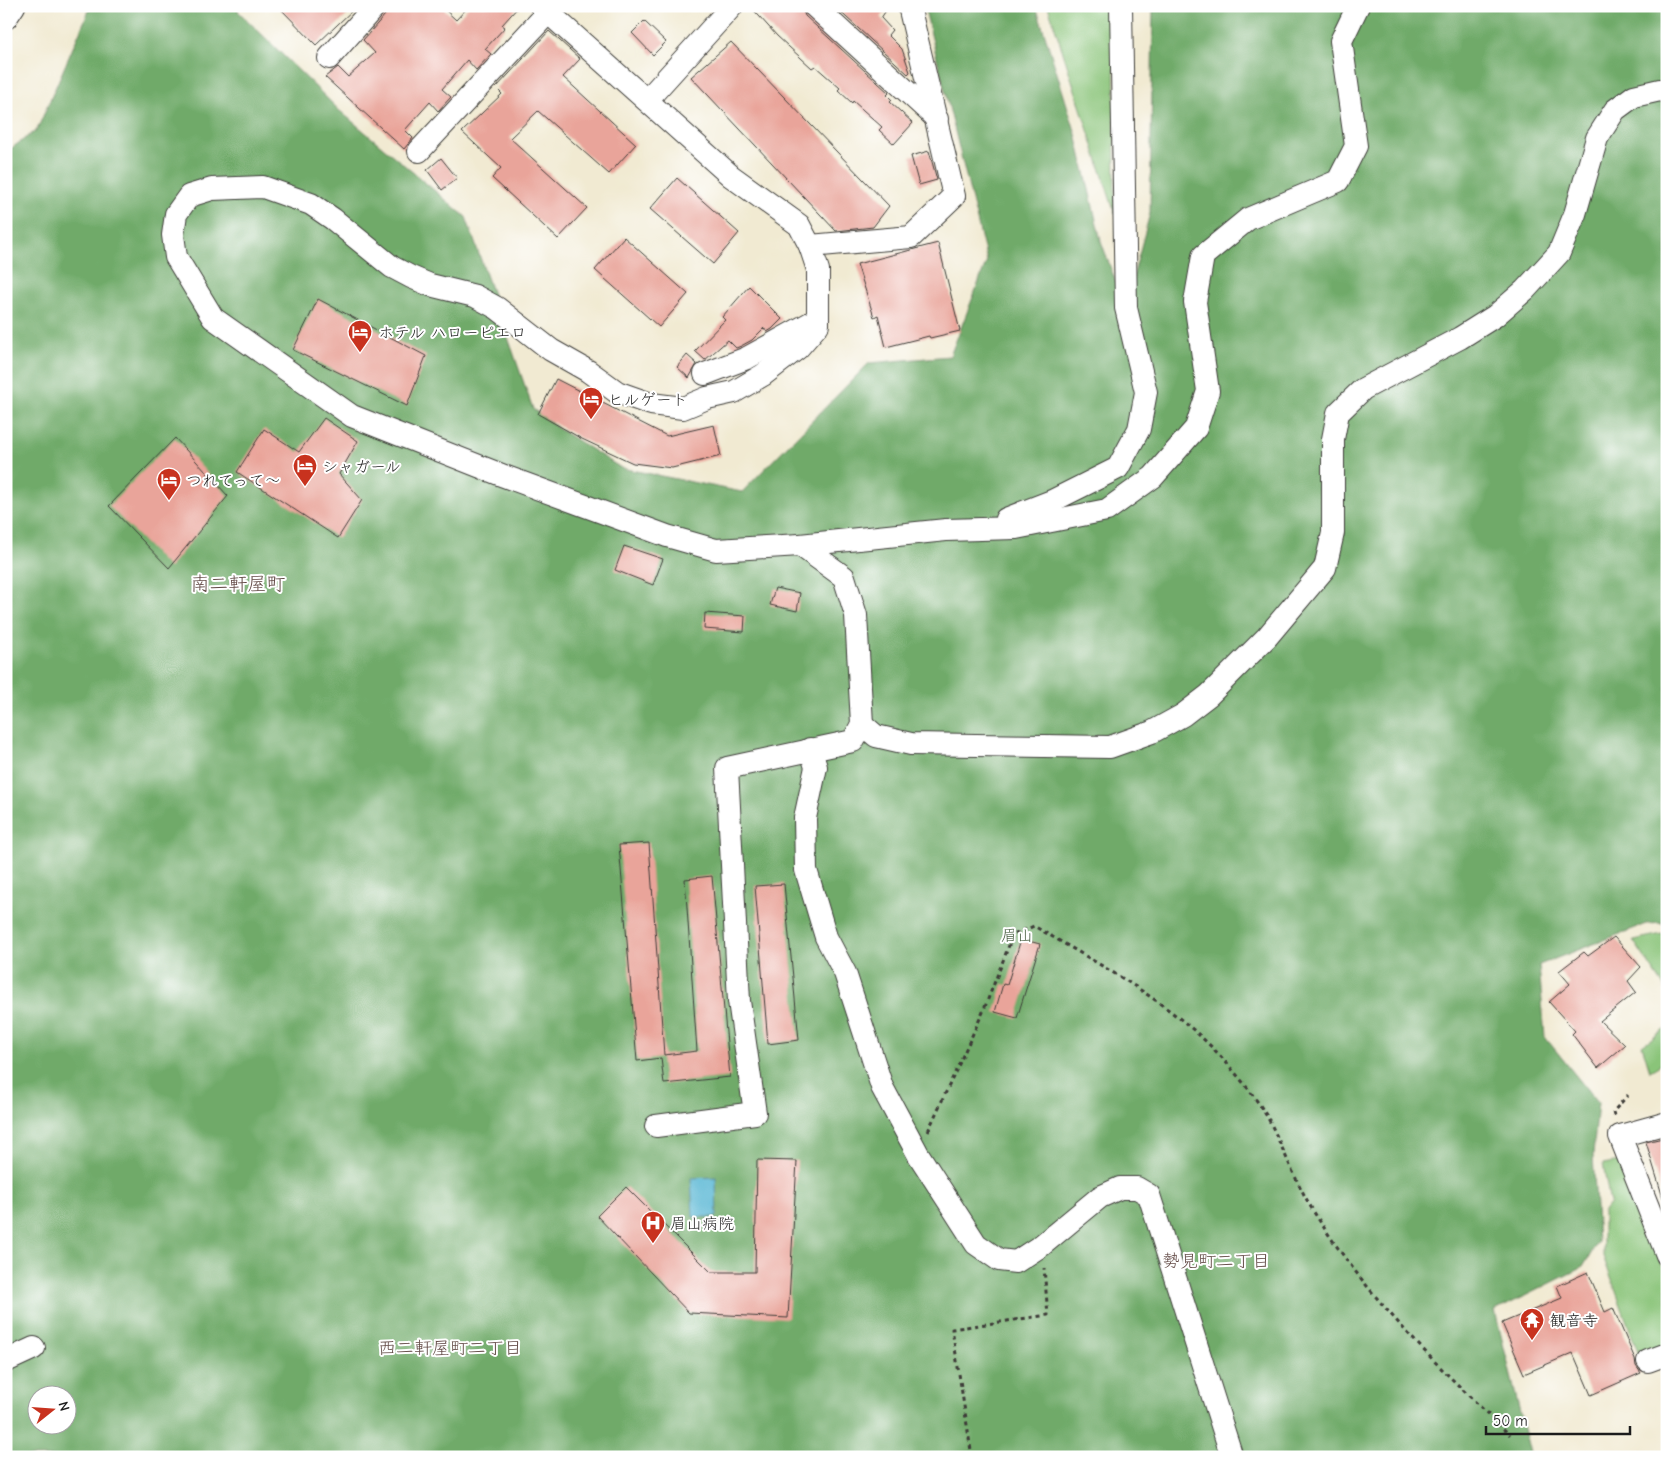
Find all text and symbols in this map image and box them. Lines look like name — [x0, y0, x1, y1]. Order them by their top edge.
hotel icon: ホテル ハローピエロ — [347, 319, 373, 353]
place label: ホテル ハローピエロ — [378, 324, 527, 342]
hotel icon: ヒルゲート — [578, 386, 604, 420]
place label: ヒルゲート — [608, 391, 688, 409]
hotel icon: シャガール — [292, 453, 318, 487]
place label: シャガール — [322, 458, 401, 476]
hotel icon: つれてって～ — [156, 467, 182, 501]
place label: つれてって～ — [186, 472, 281, 490]
district label: 南二軒屋町 — [190, 573, 286, 595]
park label: 眉山 — [1001, 927, 1033, 945]
hospital icon: 眉山病院 — [640, 1210, 666, 1244]
place label: 眉山病院 — [670, 1215, 734, 1233]
district label: 勢見町二丁目 — [1162, 1251, 1270, 1272]
temple icon: 観音寺 — [1519, 1307, 1545, 1341]
place label: 観音寺 — [1550, 1312, 1598, 1330]
district label: 西二軒屋町二丁目 — [378, 1338, 522, 1359]
north arrow — [28, 1386, 78, 1436]
text: N — [54, 1399, 73, 1413]
scale bar — [1486, 1403, 1629, 1435]
text: 50 m — [1493, 1412, 1528, 1430]

